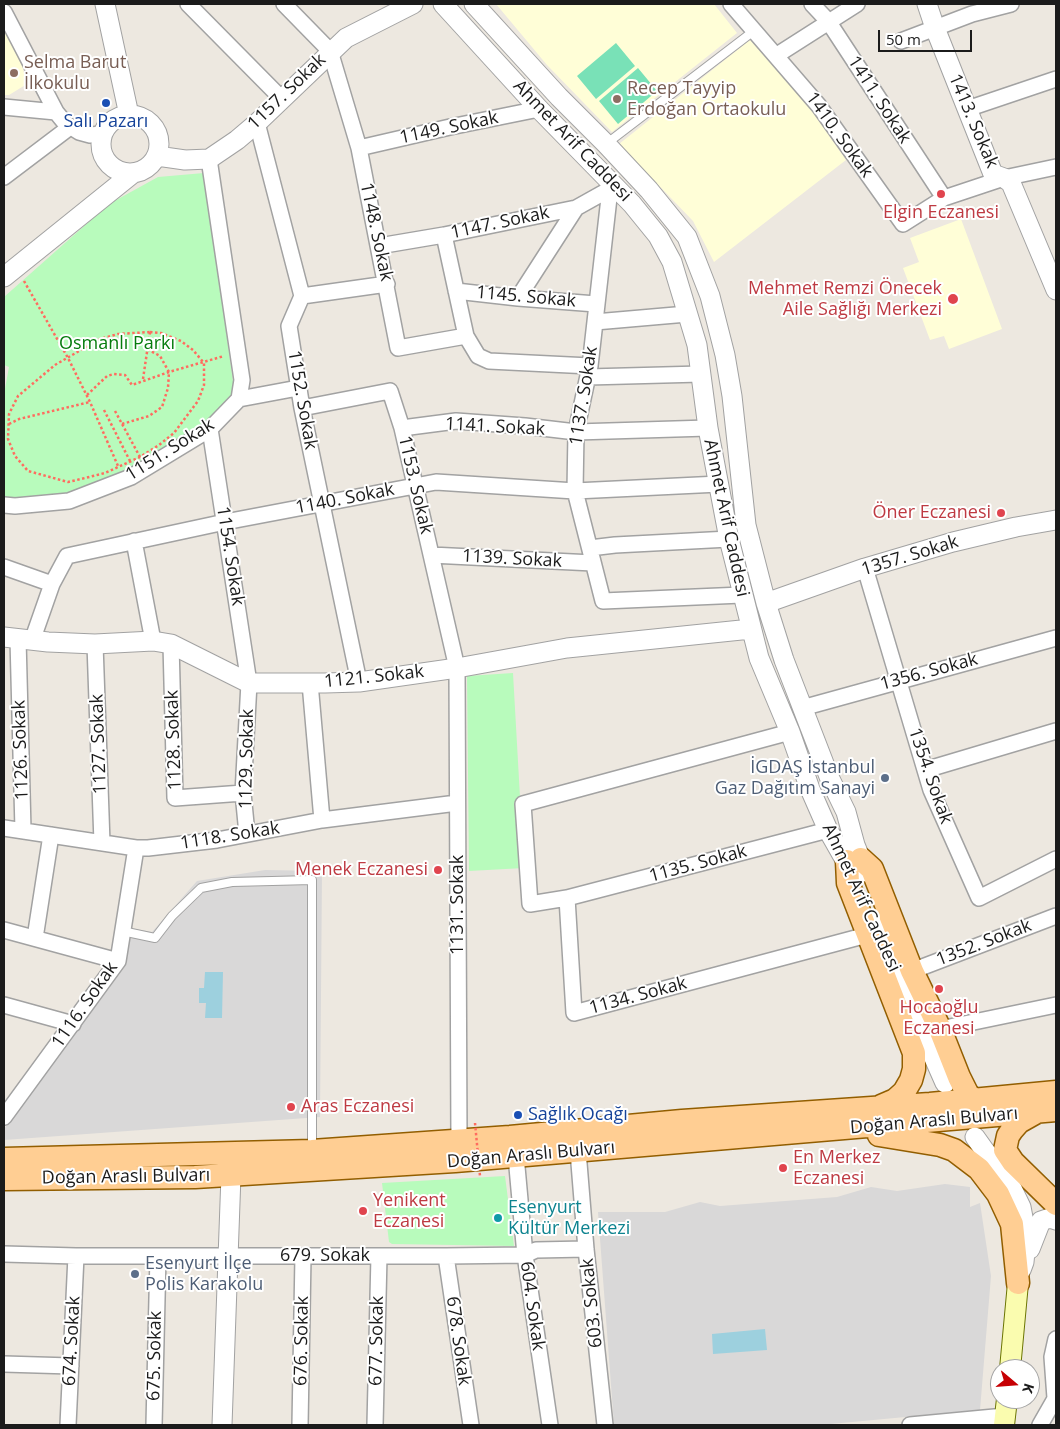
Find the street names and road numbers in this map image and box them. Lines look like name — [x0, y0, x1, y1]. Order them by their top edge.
street label: 1157. Sokak — [243, 49, 331, 135]
street label: 1411. Sokak — [843, 52, 915, 148]
street label: 1413. Sokak — [943, 71, 1003, 171]
street label: Ahmet Arif Caddesi — [508, 76, 636, 206]
street label: 1410. Sokak — [801, 88, 877, 182]
street label: 1149. Sokak — [398, 107, 500, 149]
street label: 1148. Sokak — [355, 181, 397, 283]
street label: 1147. Sokak — [449, 202, 551, 244]
street label: 1145. Sokak — [475, 282, 577, 312]
street label: 1137. Sokak — [565, 345, 603, 447]
street label: 1152. Sokak — [283, 349, 321, 451]
street label: 1151. Sokak — [122, 414, 218, 486]
street label: 1141. Sokak — [444, 414, 546, 440]
street label: 1153. Sokak — [393, 434, 437, 536]
street label: Ahmet Arif Caddesi — [699, 437, 753, 599]
street label: 1140. Sokak — [294, 479, 396, 519]
street label: 1154. Sokak — [211, 505, 249, 607]
street label: 1357. Sokak — [859, 531, 961, 581]
street label: 1139. Sokak — [461, 546, 563, 572]
street label: 1356. Sokak — [878, 649, 980, 695]
street label: 1121. Sokak — [323, 661, 425, 693]
street label: 1128. Sokak — [161, 690, 187, 790]
street label: 1127. Sokak — [86, 694, 112, 794]
street label: 1126. Sokak — [8, 700, 34, 800]
street label: 1129. Sokak — [235, 709, 259, 809]
street label: 1354. Sokak — [903, 725, 957, 827]
street label: 1118. Sokak — [179, 817, 281, 855]
street label: Ahmet Arif Caddesi — [817, 821, 905, 975]
street label: 1135. Sokak — [647, 841, 749, 887]
street label: 1131. Sokak — [447, 855, 469, 955]
street label: 1352. Sokak — [933, 915, 1035, 971]
street label: 1116. Sokak — [47, 958, 123, 1052]
street label: 1134. Sokak — [587, 973, 689, 1019]
street label: Doğan Araslı Bulvarı — [849, 1103, 1019, 1139]
street label: Doğan Araslı Bulvarı — [446, 1137, 616, 1173]
street label: Doğan Araslı Bulvarı — [42, 1165, 210, 1189]
street label: 679. Sokak — [280, 1245, 370, 1267]
street label: 603. Sokak — [577, 1257, 607, 1349]
street label: 604. Sokak — [515, 1260, 549, 1352]
street label: 678. Sokak — [441, 1295, 475, 1387]
street label: 674. Sokak — [59, 1296, 85, 1386]
street label: 676. Sokak — [290, 1296, 314, 1386]
street label: 677. Sokak — [365, 1296, 389, 1386]
street label: 675. Sokak — [143, 1311, 167, 1401]

